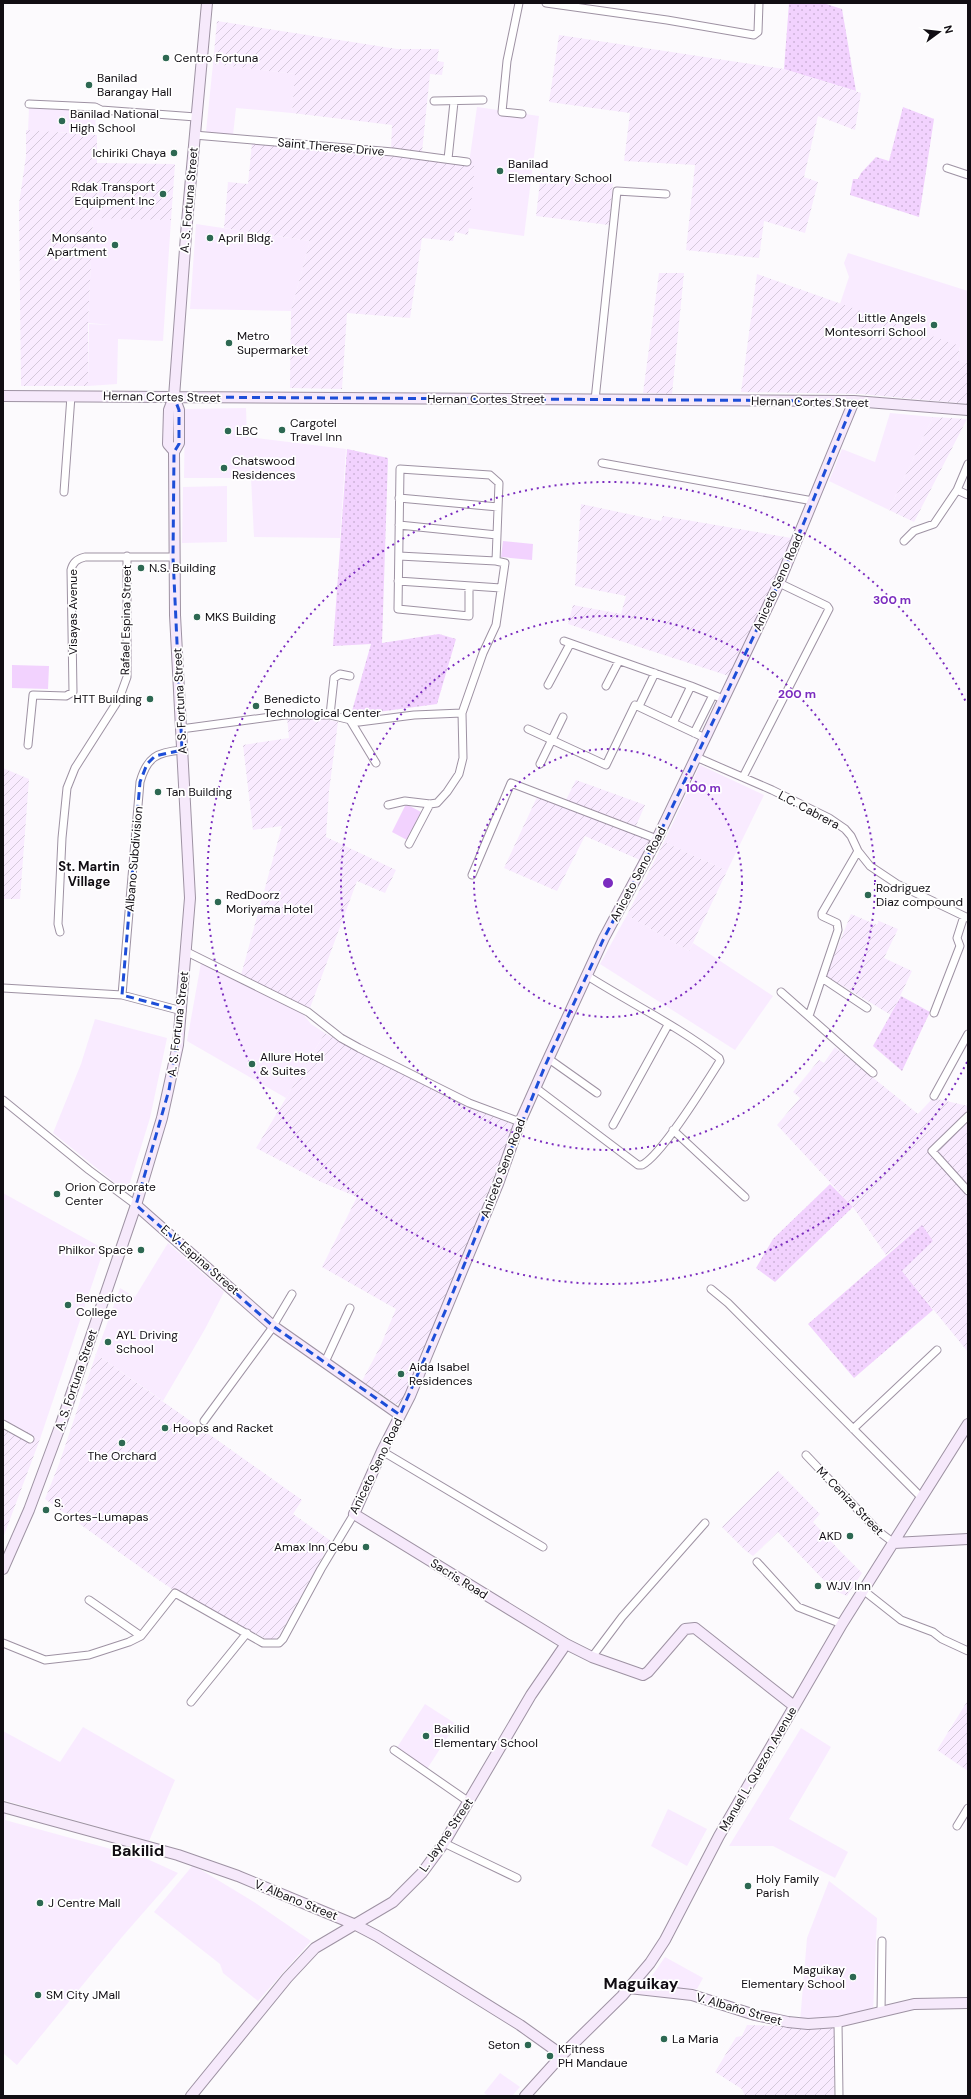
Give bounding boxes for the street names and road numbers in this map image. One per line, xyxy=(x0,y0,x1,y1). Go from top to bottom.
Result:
street label: Saint Therese Drive xyxy=(277,134,385,160)
street label: A. S. Fortuna Street xyxy=(176,146,202,253)
street label: Hernan Cortes Street xyxy=(103,388,221,406)
street label: Hernan Cortes Street xyxy=(427,391,545,407)
street label: Hernan Cortes Street xyxy=(751,393,869,411)
street label: Aniceto Seno Road xyxy=(749,531,807,633)
street label: Rafael Espina Street xyxy=(117,564,135,675)
street label: Visayas Avenue xyxy=(65,569,81,655)
street label: A. S. Fortuna Street xyxy=(169,647,191,754)
street label: L.C. Cabrera xyxy=(776,787,842,833)
street label: Albano Subdivision xyxy=(121,806,147,912)
street label: Aniceto Seno Road xyxy=(606,824,670,924)
street label: A. S. Fortuna Street xyxy=(164,970,192,1078)
street label: Aniceto Seno Road xyxy=(477,1116,529,1220)
street label: E. V. Espina Street xyxy=(157,1222,243,1299)
street label: A. S. Fortuna Street xyxy=(51,1327,101,1433)
street label: Aniceto Seno Road xyxy=(346,1415,406,1517)
street label: M. Ceniza Street xyxy=(813,1463,887,1539)
street label: Sacris Road xyxy=(427,1555,491,1603)
street label: Manuel L. Quezon Avenue xyxy=(716,1704,800,1834)
street label: L. Jayme Street xyxy=(415,1795,477,1875)
street label: V. Albano Street xyxy=(252,1876,340,1924)
street label: V. Albaño Street xyxy=(694,1989,784,2029)

